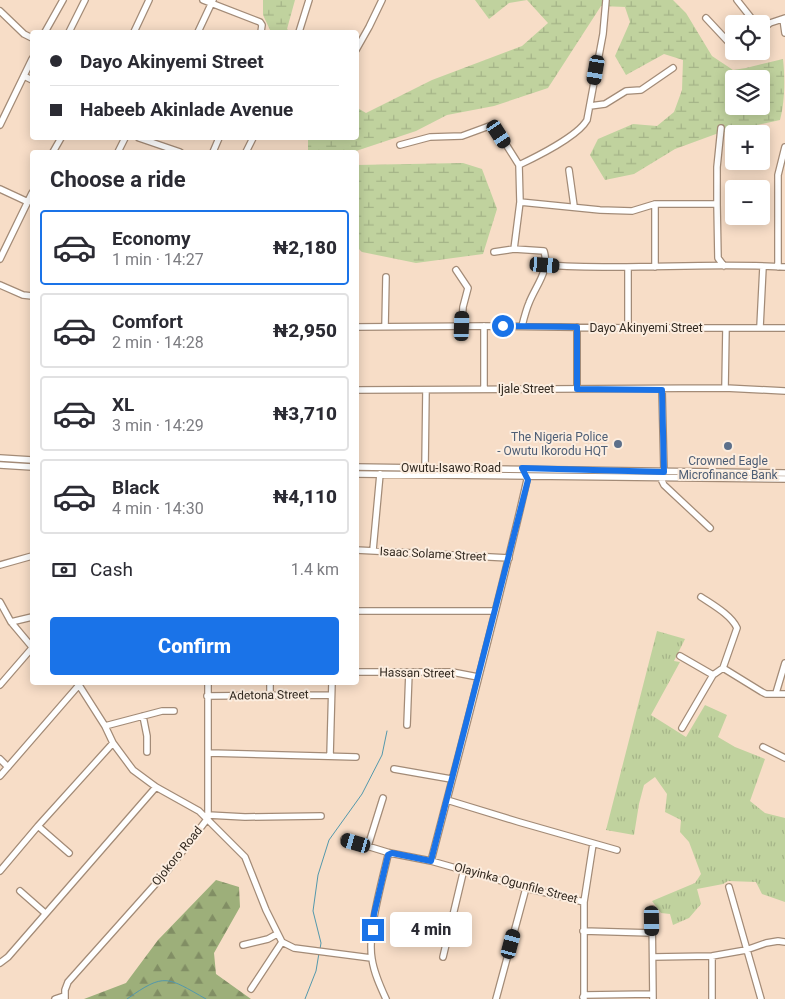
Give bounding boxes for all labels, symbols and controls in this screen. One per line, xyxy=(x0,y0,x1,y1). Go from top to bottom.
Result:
map controls xyxy=(725,15,770,225)
button: locate xyxy=(725,15,770,60)
text: Dayo Akinyemi Street xyxy=(80,50,264,73)
car xyxy=(586,54,605,86)
button: layers xyxy=(725,70,770,115)
text: Habeeb Akinlade Avenue xyxy=(80,98,293,121)
car xyxy=(484,117,513,151)
button: + xyxy=(725,125,770,170)
text: Choose a ride xyxy=(50,167,186,192)
button: − xyxy=(725,180,770,225)
icon: car xyxy=(52,225,97,270)
text: Economy xyxy=(112,227,191,250)
text: ₦2,180 xyxy=(273,236,337,259)
text: 1 min · 14:27 xyxy=(112,250,204,269)
car xyxy=(529,256,560,274)
icon: car xyxy=(52,308,97,353)
text: Comfort xyxy=(112,310,183,333)
car xyxy=(453,311,470,341)
route start xyxy=(492,315,514,337)
text: ₦2,950 xyxy=(273,319,337,342)
street label: Dayo Akinyemi Street xyxy=(589,321,703,335)
text: 2 min · 14:28 xyxy=(112,333,204,352)
street label: Ijale Street xyxy=(498,382,554,396)
icon: car xyxy=(52,391,97,436)
text: XL xyxy=(112,393,134,416)
text: ₦3,710 xyxy=(273,402,337,425)
text: 3 min · 14:29 xyxy=(112,416,204,435)
place label: The Nigeria Police - Owutu Ikorodu HQT xyxy=(497,430,608,458)
marker: The Nigeria Police - Owutu Ikorodu HQT xyxy=(612,438,624,450)
marker: Crowned Eagle Microfinance Bank xyxy=(722,440,734,452)
place label: Crowned Eagle Microfinance Bank xyxy=(678,454,779,482)
street label: Owutu-Isawo Road xyxy=(401,461,501,475)
icon: car xyxy=(52,474,97,519)
text: Black xyxy=(112,476,159,499)
text: ₦4,110 xyxy=(273,485,337,508)
text: 4 min · 14:30 xyxy=(112,499,204,518)
street label: Isaac Solame Street xyxy=(379,544,487,564)
icon: cash xyxy=(50,556,78,584)
text: Cash xyxy=(90,558,133,581)
text: 1.4 km xyxy=(291,560,339,579)
button: Confirm xyxy=(50,617,339,675)
street label: Hassan Street xyxy=(379,665,455,681)
street label: Adetona Street xyxy=(229,687,309,703)
street label: Ojokoro Road xyxy=(149,824,205,888)
car xyxy=(339,832,372,854)
street label: Olayinka Ogunfile Street xyxy=(453,860,579,906)
car xyxy=(644,906,659,936)
callout: 4 min xyxy=(390,912,473,948)
route end xyxy=(362,919,384,941)
text: 4 min xyxy=(411,920,451,939)
car xyxy=(499,928,522,960)

